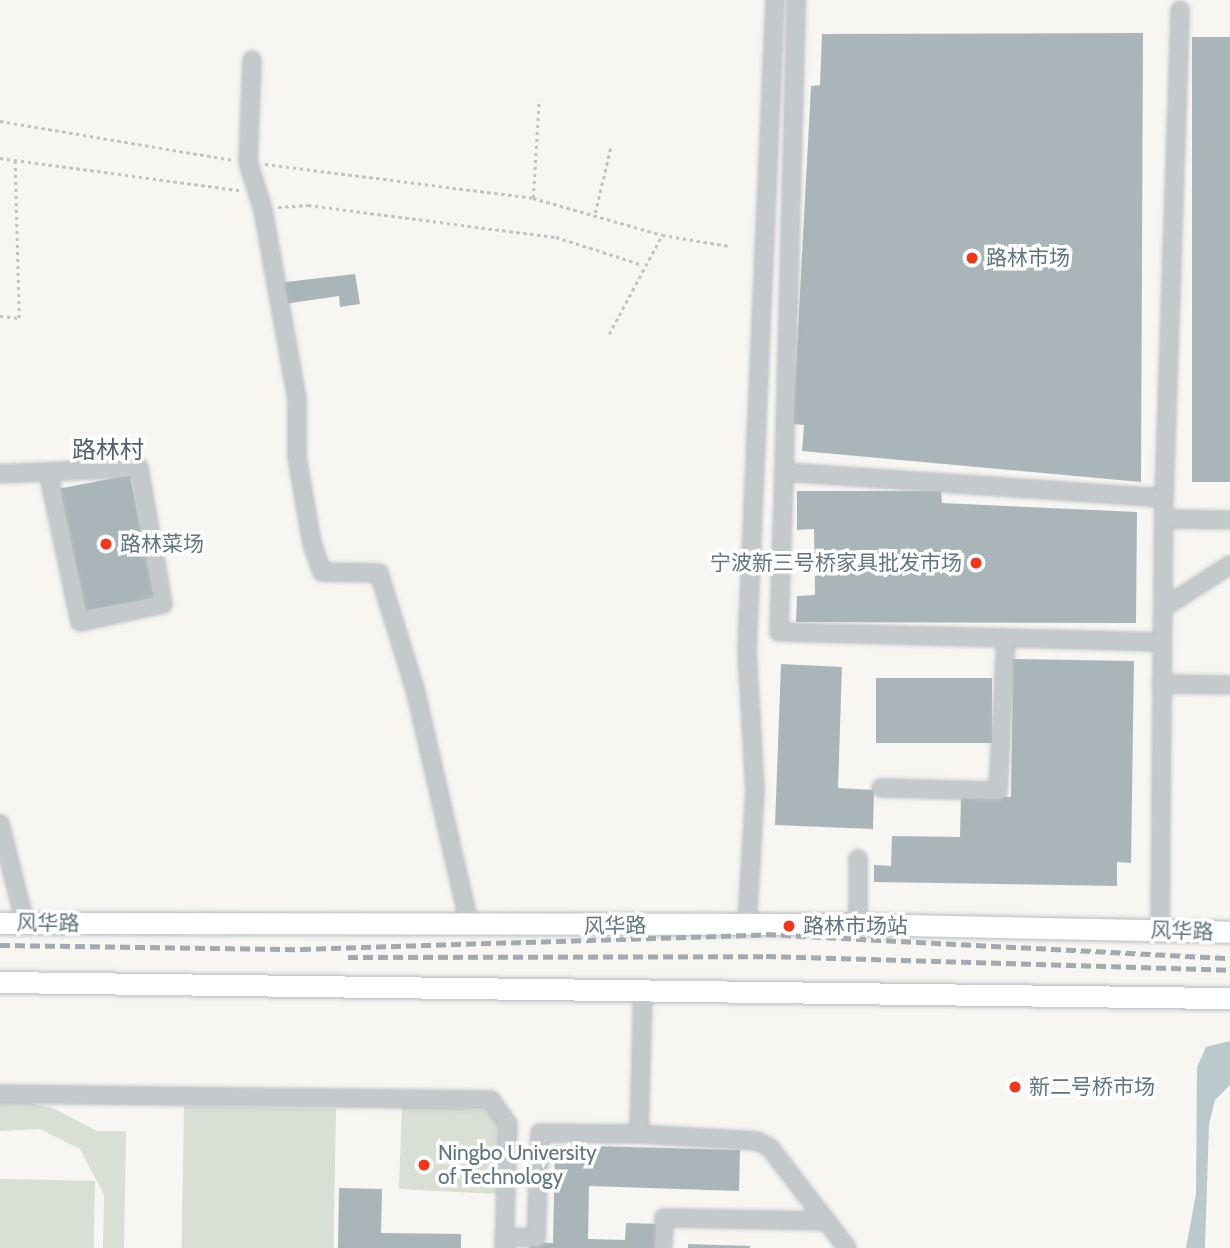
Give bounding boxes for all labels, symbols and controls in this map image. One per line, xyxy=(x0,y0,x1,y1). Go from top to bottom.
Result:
place label: 路林市场 xyxy=(986,245,1070,271)
marker: 路林市场 xyxy=(964,250,980,266)
district label: 路林村 xyxy=(72,436,144,464)
place label: 路林菜场 xyxy=(120,531,204,557)
marker: 路林菜场 xyxy=(98,536,114,552)
place label: 宁波新三号桥家具批发市场 xyxy=(710,550,962,576)
marker: 宁波新三号桥家具批发市场 xyxy=(968,555,984,571)
street label: 风华路 xyxy=(16,910,80,936)
street label: 风华路 xyxy=(583,913,647,939)
place label: 路林市场站 xyxy=(803,913,908,939)
street label: 风华路 xyxy=(1150,917,1214,945)
marker: 路林市场站 xyxy=(781,918,797,934)
place label: 新二号桥市场 xyxy=(1029,1074,1155,1100)
marker: 新二号桥市场 xyxy=(1007,1079,1023,1095)
place label: Ningbo University of Technology xyxy=(438,1140,597,1190)
marker: Ningbo University of Technology xyxy=(416,1157,432,1173)

